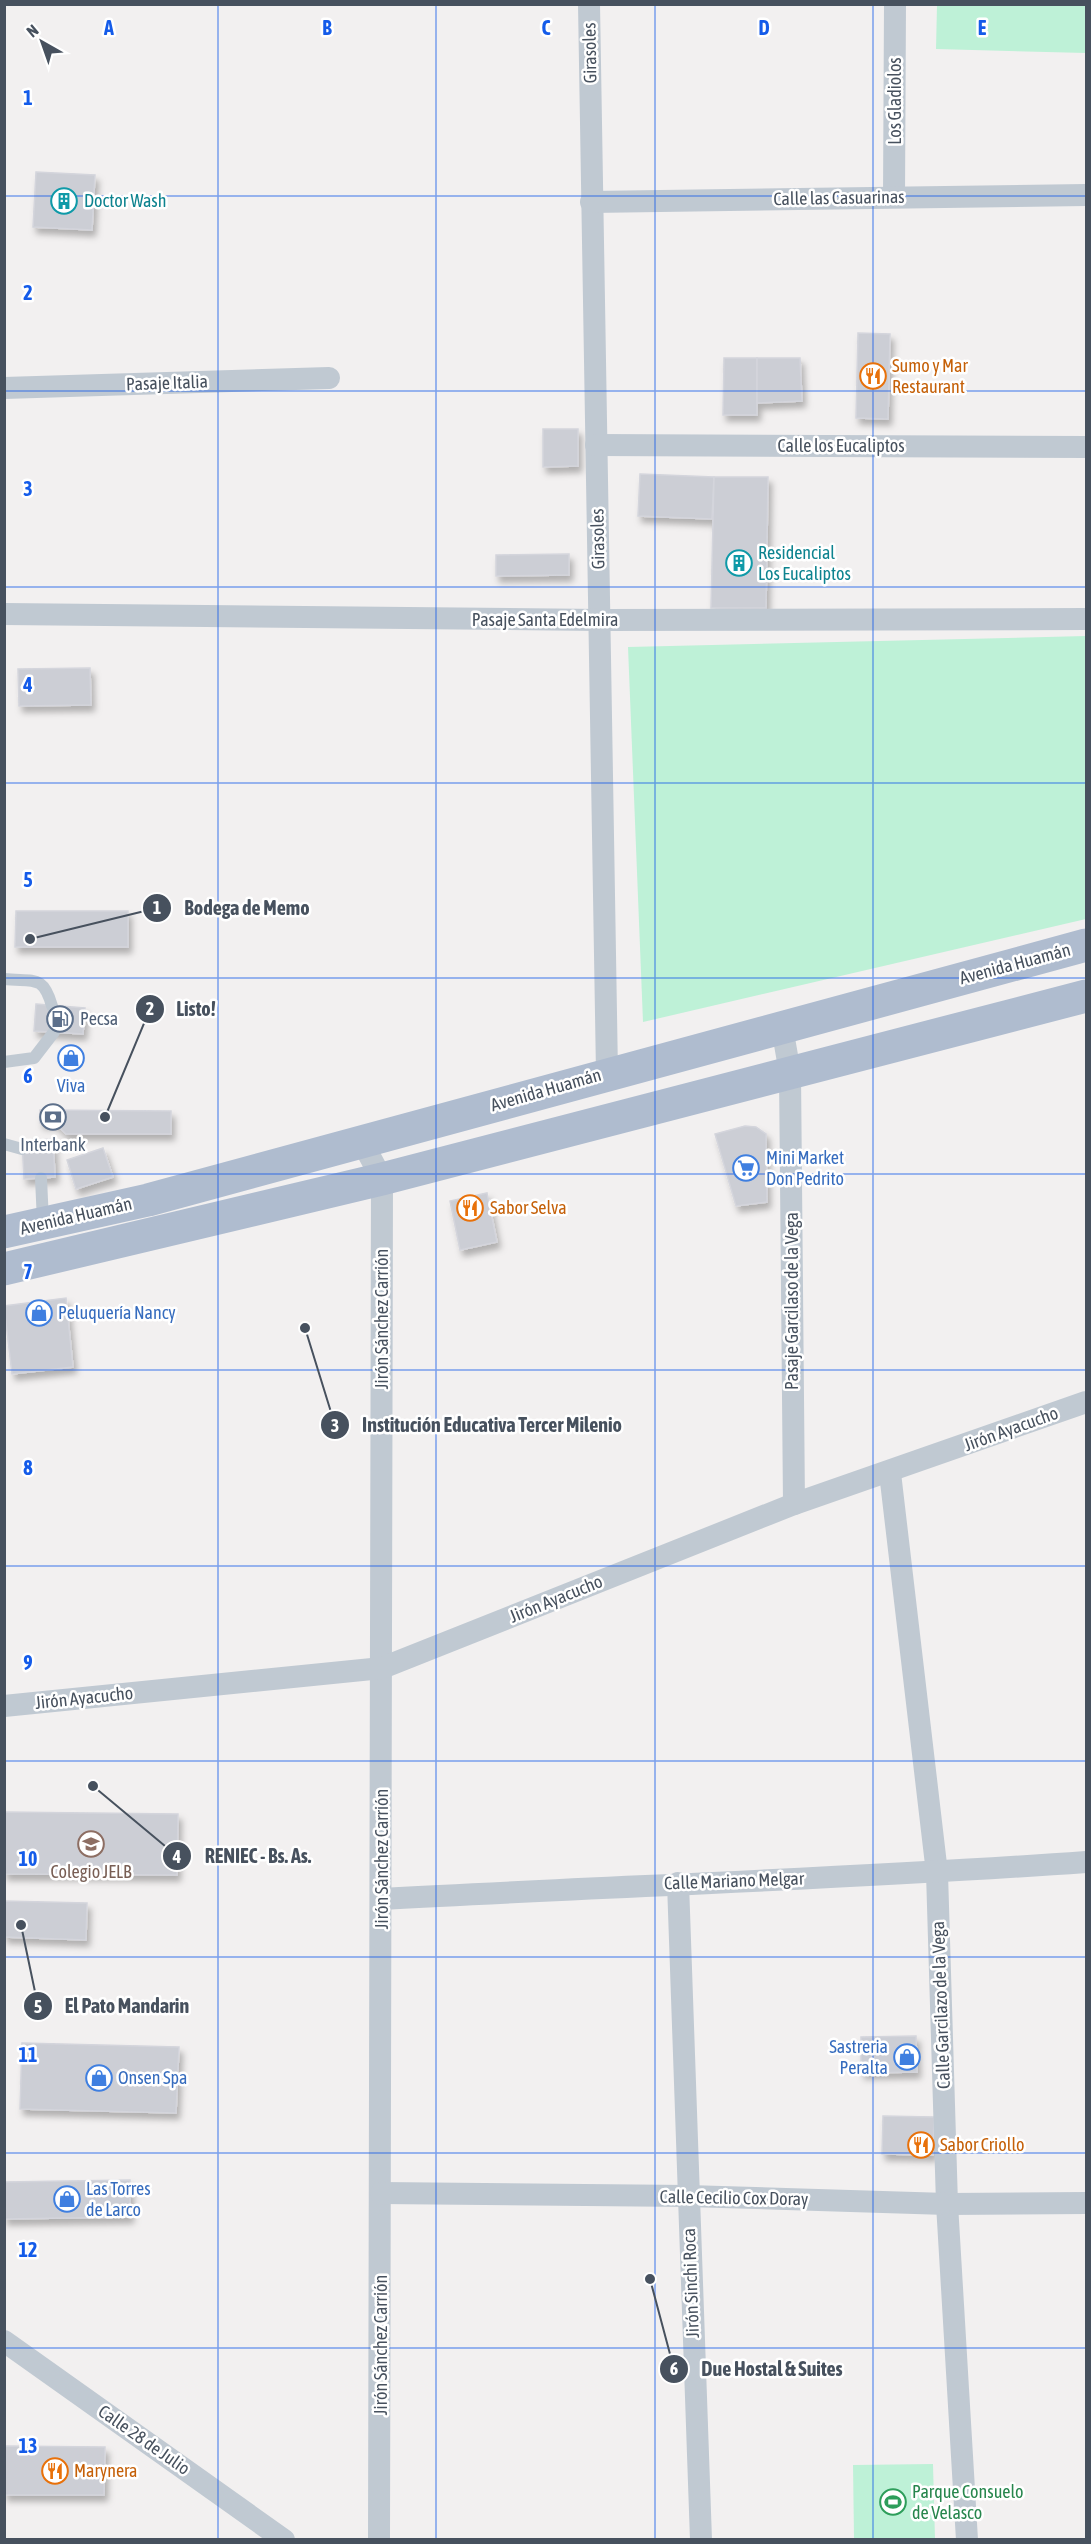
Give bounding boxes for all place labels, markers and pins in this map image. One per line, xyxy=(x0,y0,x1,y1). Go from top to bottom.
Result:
building icon: Doctor Wash xyxy=(49,186,79,216)
place label: Doctor Wash xyxy=(84,190,166,211)
place label: Sumo y Mar Restaurant xyxy=(892,355,968,397)
restaurant icon: Sumo y Mar Restaurant xyxy=(858,361,888,391)
place label: Residencial Los Eucaliptos xyxy=(758,542,851,584)
building icon: Residencial Los Eucaliptos xyxy=(724,548,754,578)
callout: Bodega de Memo xyxy=(142,889,322,927)
callout: Listo! xyxy=(135,990,228,1028)
fuel station icon: Pecsa xyxy=(45,1004,75,1034)
place label: Pecsa xyxy=(80,1008,118,1029)
shop icon: Viva xyxy=(56,1043,86,1073)
place label: Viva xyxy=(57,1075,85,1096)
bank icon: Interbank xyxy=(38,1102,68,1132)
place label: Interbank xyxy=(20,1134,86,1155)
place label: Mini Market Don Pedrito xyxy=(766,1147,844,1189)
supermarket icon: Mini Market Don Pedrito xyxy=(731,1153,761,1183)
restaurant icon: Sabor Selva xyxy=(455,1193,485,1223)
place label: Sabor Selva xyxy=(490,1197,567,1218)
shop icon: Peluquería Nancy xyxy=(24,1298,54,1328)
place label: Peluquería Nancy xyxy=(58,1302,176,1323)
callout: Institución Educativa Tercer Milenio xyxy=(320,1406,634,1444)
school or university icon: Colegio JELB xyxy=(76,1829,106,1859)
callout: RENIEC - Bs. As. xyxy=(162,1837,323,1875)
place label: Colegio JELB xyxy=(50,1861,132,1882)
callout: El Pato Mandarin xyxy=(23,1987,201,2025)
place label: Sastreria Peralta xyxy=(829,2036,888,2078)
shop icon: Sastreria Peralta xyxy=(892,2042,922,2072)
shop icon: Onsen Spa xyxy=(84,2063,114,2093)
place label: Onsen Spa xyxy=(118,2067,187,2088)
restaurant icon: Sabor Criollo xyxy=(906,2130,936,2160)
place label: Sabor Criollo xyxy=(940,2134,1025,2155)
place label: Las Torres de Larco xyxy=(86,2178,151,2220)
shop icon: Las Torres de Larco xyxy=(52,2184,82,2214)
callout: Due Hostal & Suites xyxy=(659,2350,855,2388)
restaurant icon: Marynera xyxy=(40,2456,70,2486)
place label: Marynera xyxy=(74,2460,137,2481)
place label: Parque Consuelo de Velasco xyxy=(912,2481,1024,2523)
sports icon: Parque Consuelo de Velasco xyxy=(878,2487,908,2517)

